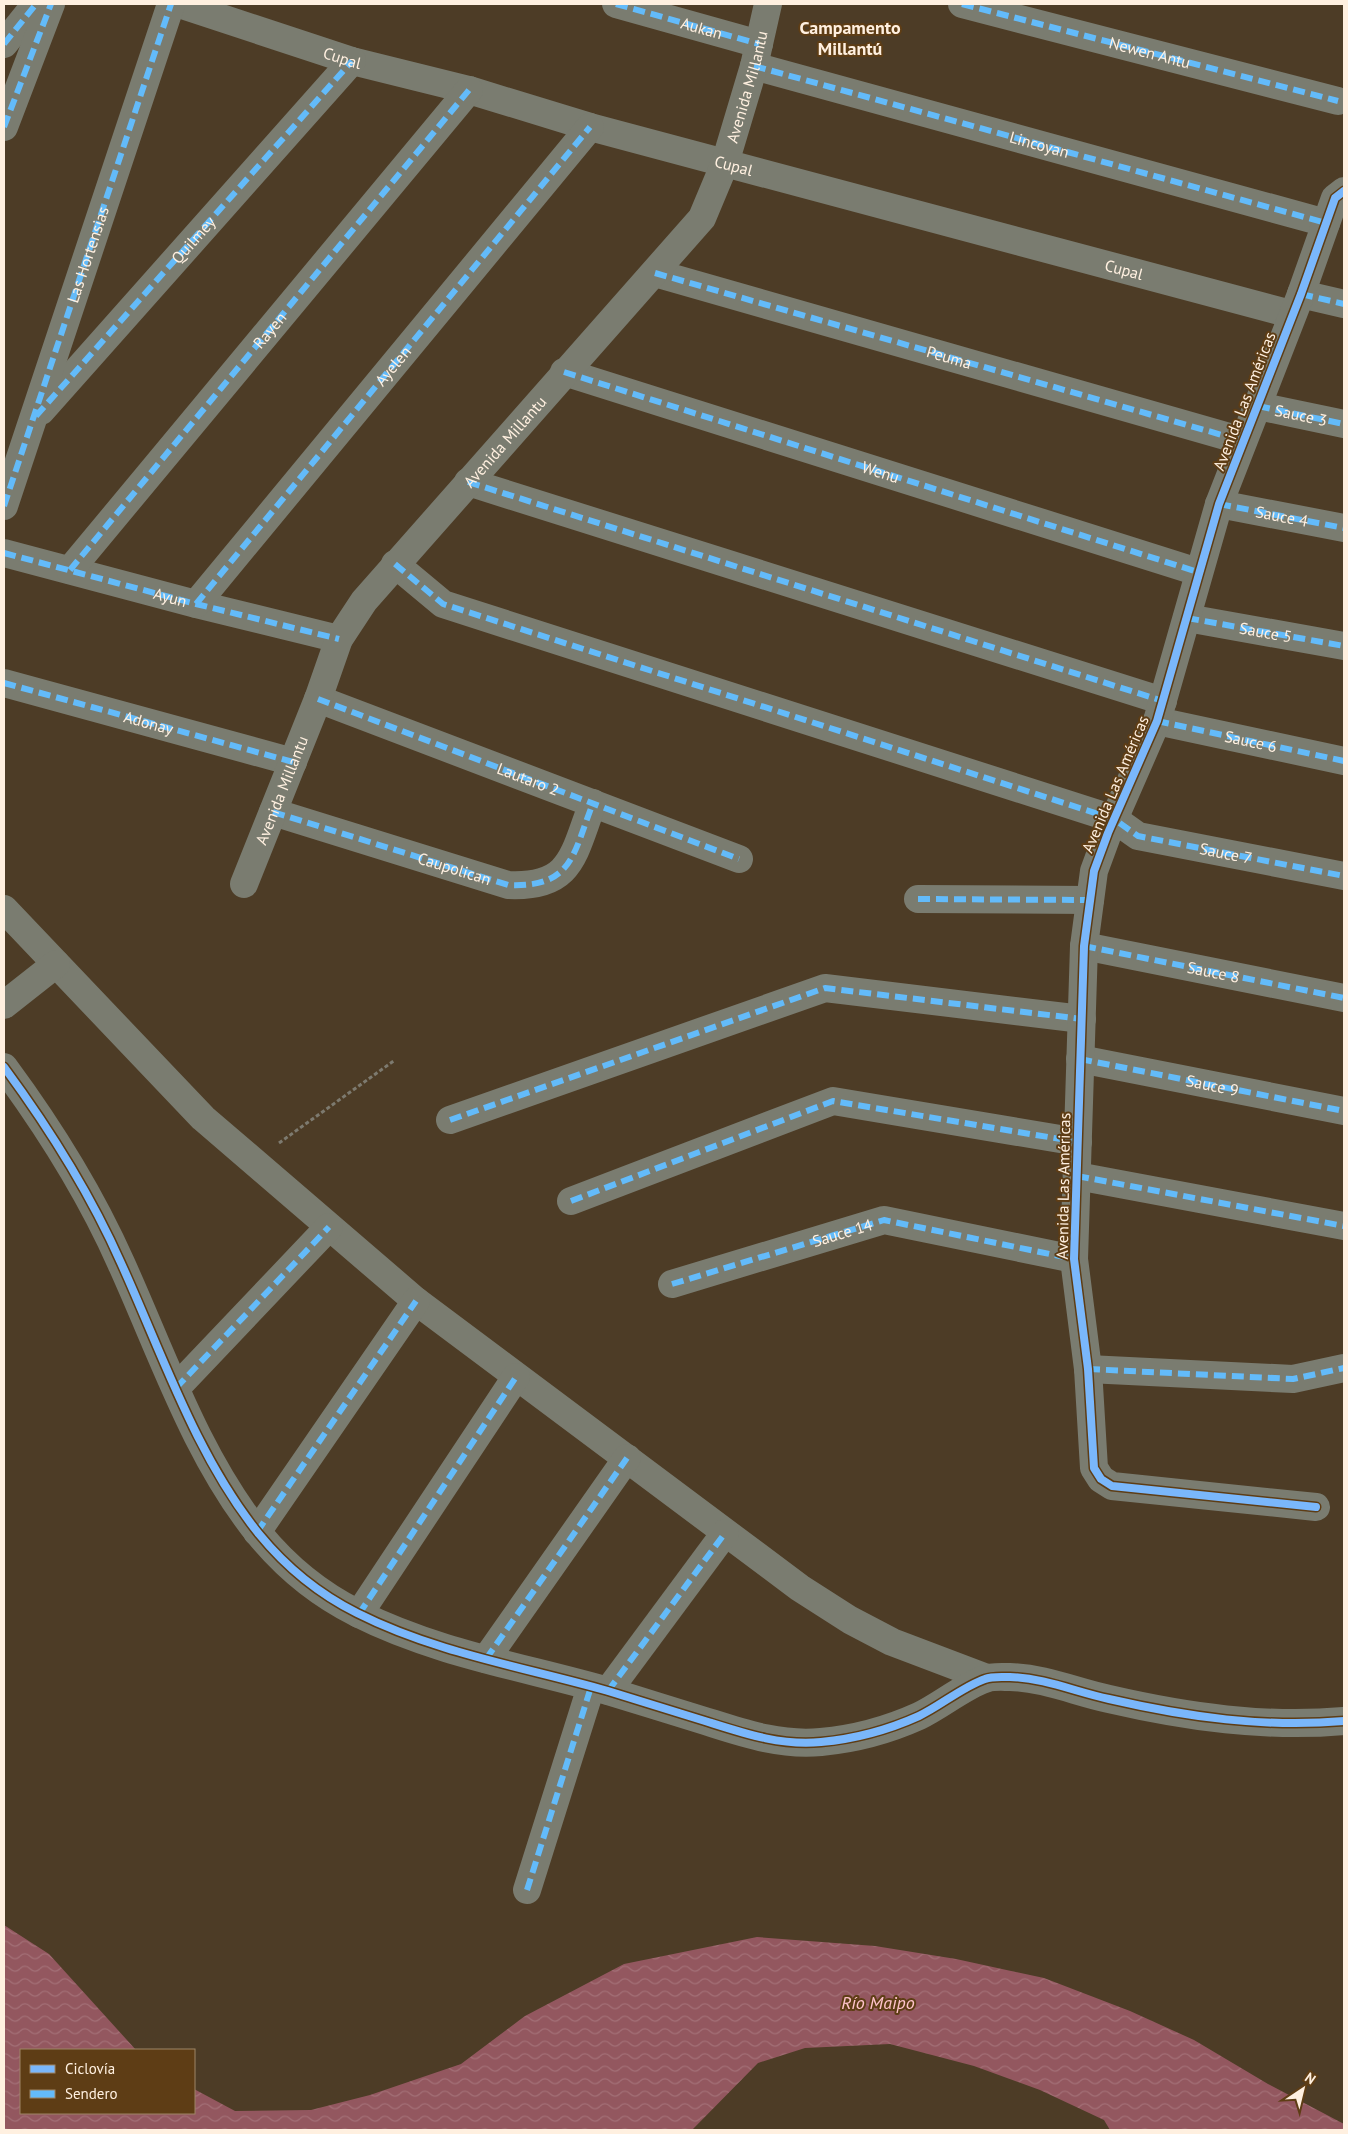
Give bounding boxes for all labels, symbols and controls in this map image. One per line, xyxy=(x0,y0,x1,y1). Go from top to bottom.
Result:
street label: Aukan xyxy=(679,13,725,43)
district label: Campamento Millantú xyxy=(799,16,901,60)
street label: Avenida Millantu xyxy=(722,29,772,145)
street label: Newen Antu xyxy=(1107,32,1193,73)
street label: Cupal xyxy=(321,42,364,73)
street label: Lincoyan xyxy=(1007,127,1071,162)
street label: Cupal xyxy=(712,151,755,180)
street label: Las Hortensias xyxy=(62,204,113,305)
street label: Quilmey xyxy=(167,212,220,268)
street label: Cupal xyxy=(1103,255,1146,284)
street label: Rayen xyxy=(248,308,290,352)
street label: Avenida Las Américas xyxy=(1208,329,1280,473)
street label: Peuma xyxy=(924,341,974,373)
street label: Ayelen xyxy=(370,342,415,390)
street label: Avenida Millantu xyxy=(459,392,550,491)
street label: Sauce 3 xyxy=(1273,400,1329,430)
street label: Wenu xyxy=(859,457,902,487)
street label: Sauce 4 xyxy=(1254,501,1310,531)
street label: Ayun xyxy=(151,583,189,611)
street label: Sauce 5 xyxy=(1238,618,1294,647)
street label: Adonay xyxy=(122,706,176,739)
street label: Avenida Las Américas xyxy=(1077,712,1153,855)
street label: Sauce 6 xyxy=(1223,726,1279,756)
street label: Avenida Millantu xyxy=(251,733,312,848)
street label: Lautaro 2 xyxy=(494,758,562,800)
street label: Sauce 7 xyxy=(1198,838,1254,868)
street label: Caupolican xyxy=(415,848,494,889)
street label: Sauce 8 xyxy=(1185,957,1241,987)
street label: Sauce 9 xyxy=(1184,1070,1240,1100)
street label: Avenida Las Américas xyxy=(1052,1112,1074,1260)
street label: Sauce 14 xyxy=(810,1214,875,1251)
water label: Río Maipo xyxy=(841,1991,915,2014)
legend xyxy=(20,2049,195,2114)
text: Ciclovía xyxy=(65,2059,115,2078)
north arrow xyxy=(1278,2064,1328,2114)
text: N xyxy=(1302,2068,1319,2088)
text: Sendero xyxy=(65,2084,118,2103)

